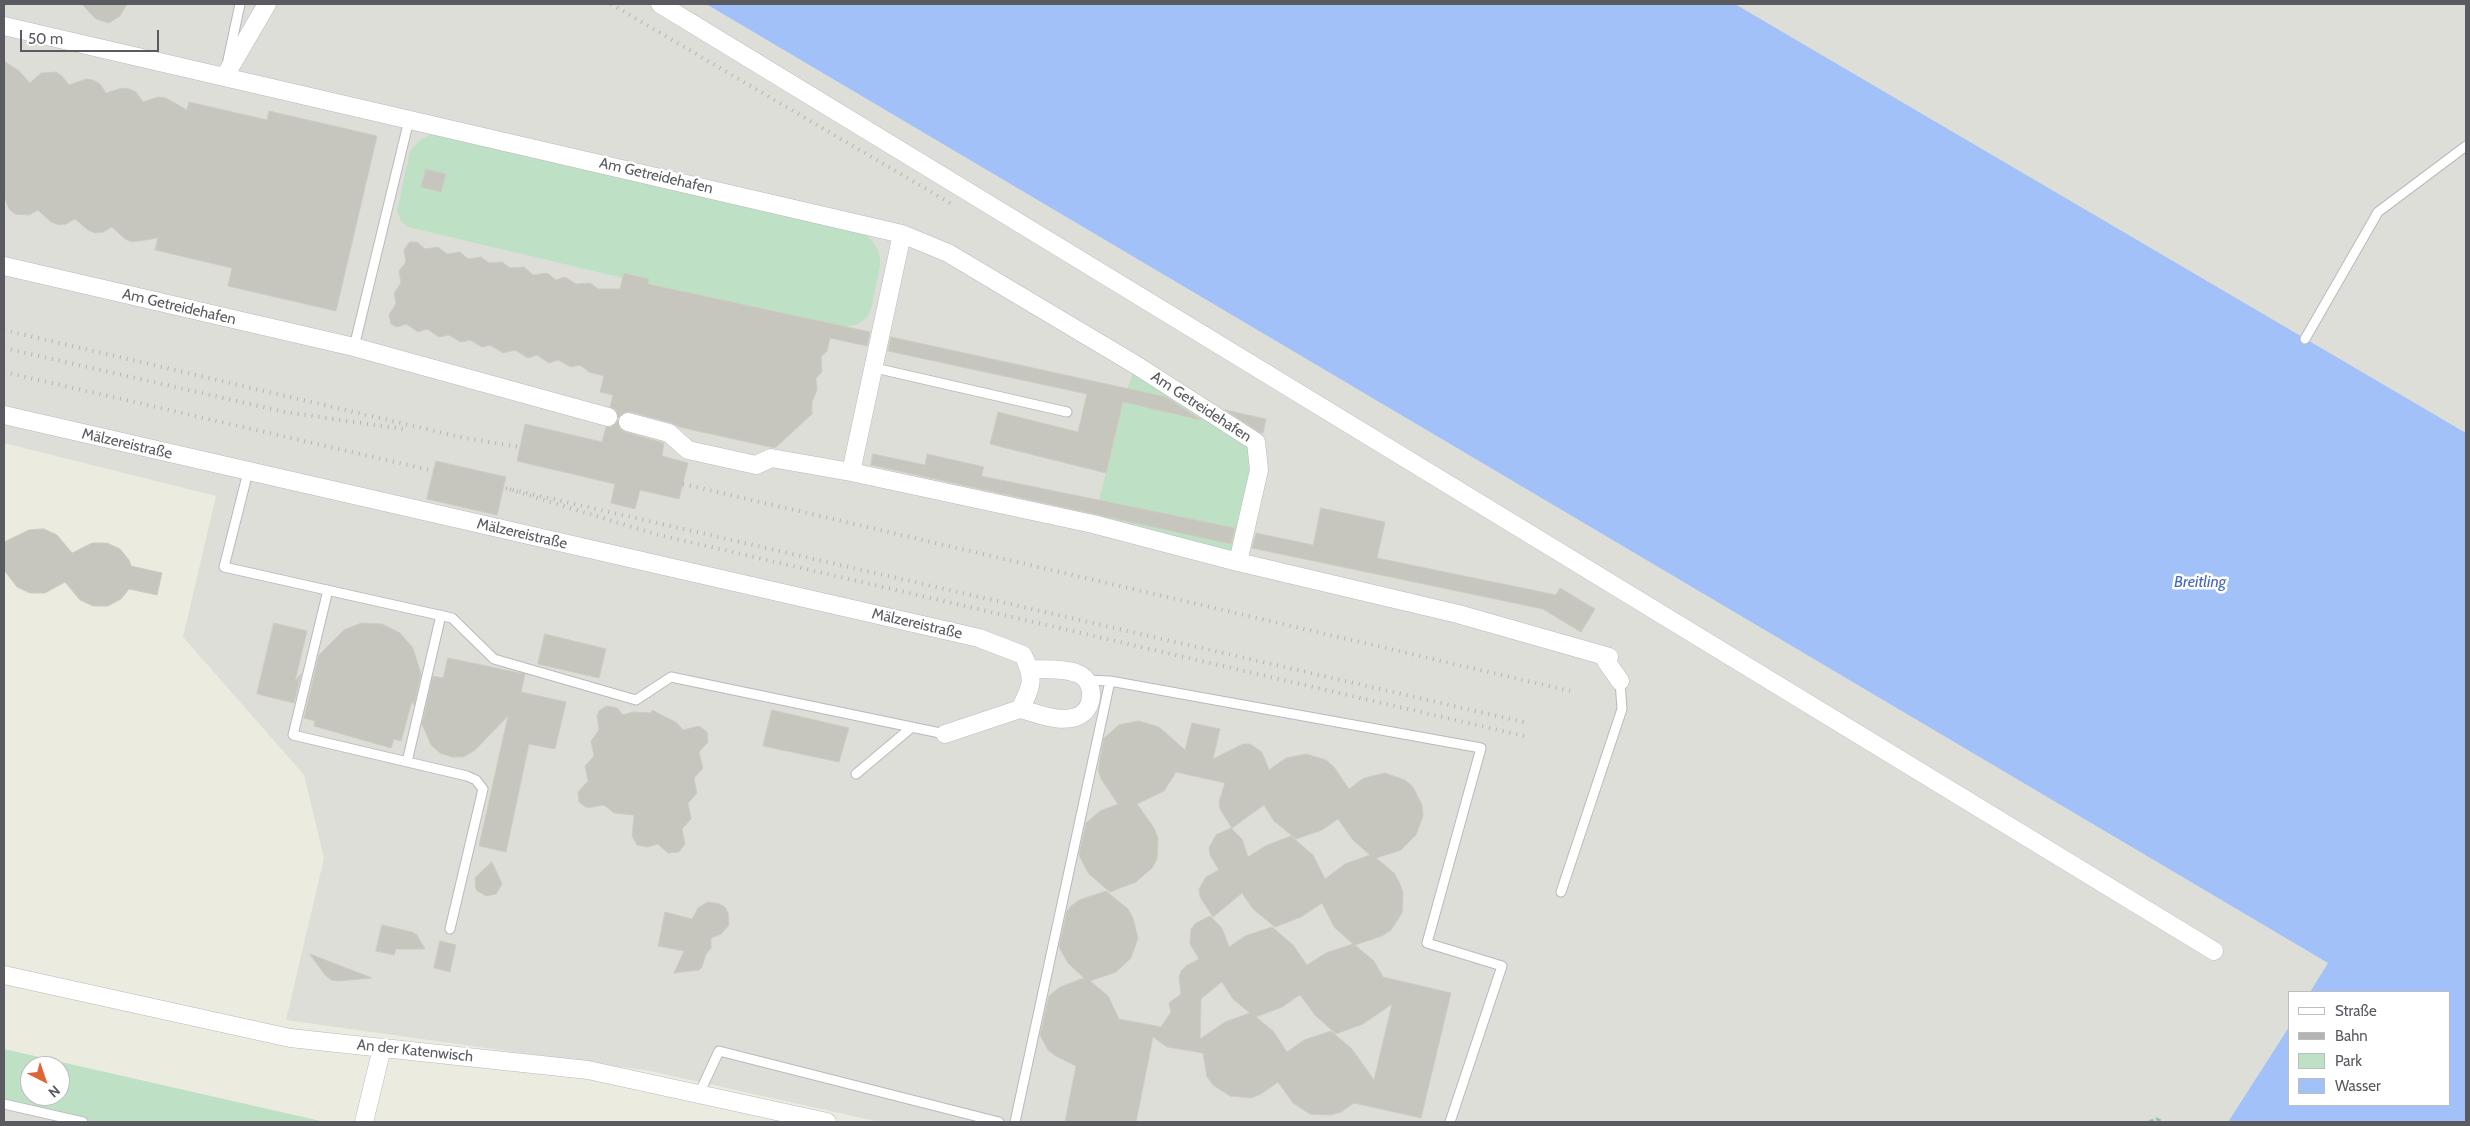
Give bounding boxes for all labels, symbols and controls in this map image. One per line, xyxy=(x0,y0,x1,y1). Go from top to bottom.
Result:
scale bar xyxy=(22,20,161,52)
text: 50 m xyxy=(28,30,63,48)
street label: Am Getreidehafen xyxy=(597,154,715,198)
street label: Am Getreidehafen xyxy=(120,285,238,329)
street label: Am Getreidehafen xyxy=(1147,368,1255,446)
street label: Mälzereistraße xyxy=(80,425,174,463)
street label: Mälzereistraße xyxy=(475,515,569,553)
water label: Breitling xyxy=(2174,572,2226,592)
street label: Mälzereistraße xyxy=(870,605,964,643)
legend xyxy=(2288,991,2450,1106)
text: Straße xyxy=(2335,1002,2377,1020)
text: Bahn xyxy=(2335,1027,2368,1045)
street label: An der Katenwisch xyxy=(356,1036,474,1066)
text: Park xyxy=(2335,1052,2362,1070)
north arrow xyxy=(20,1056,70,1106)
text: Wasser xyxy=(2335,1077,2381,1095)
text: N xyxy=(45,1082,64,1102)

